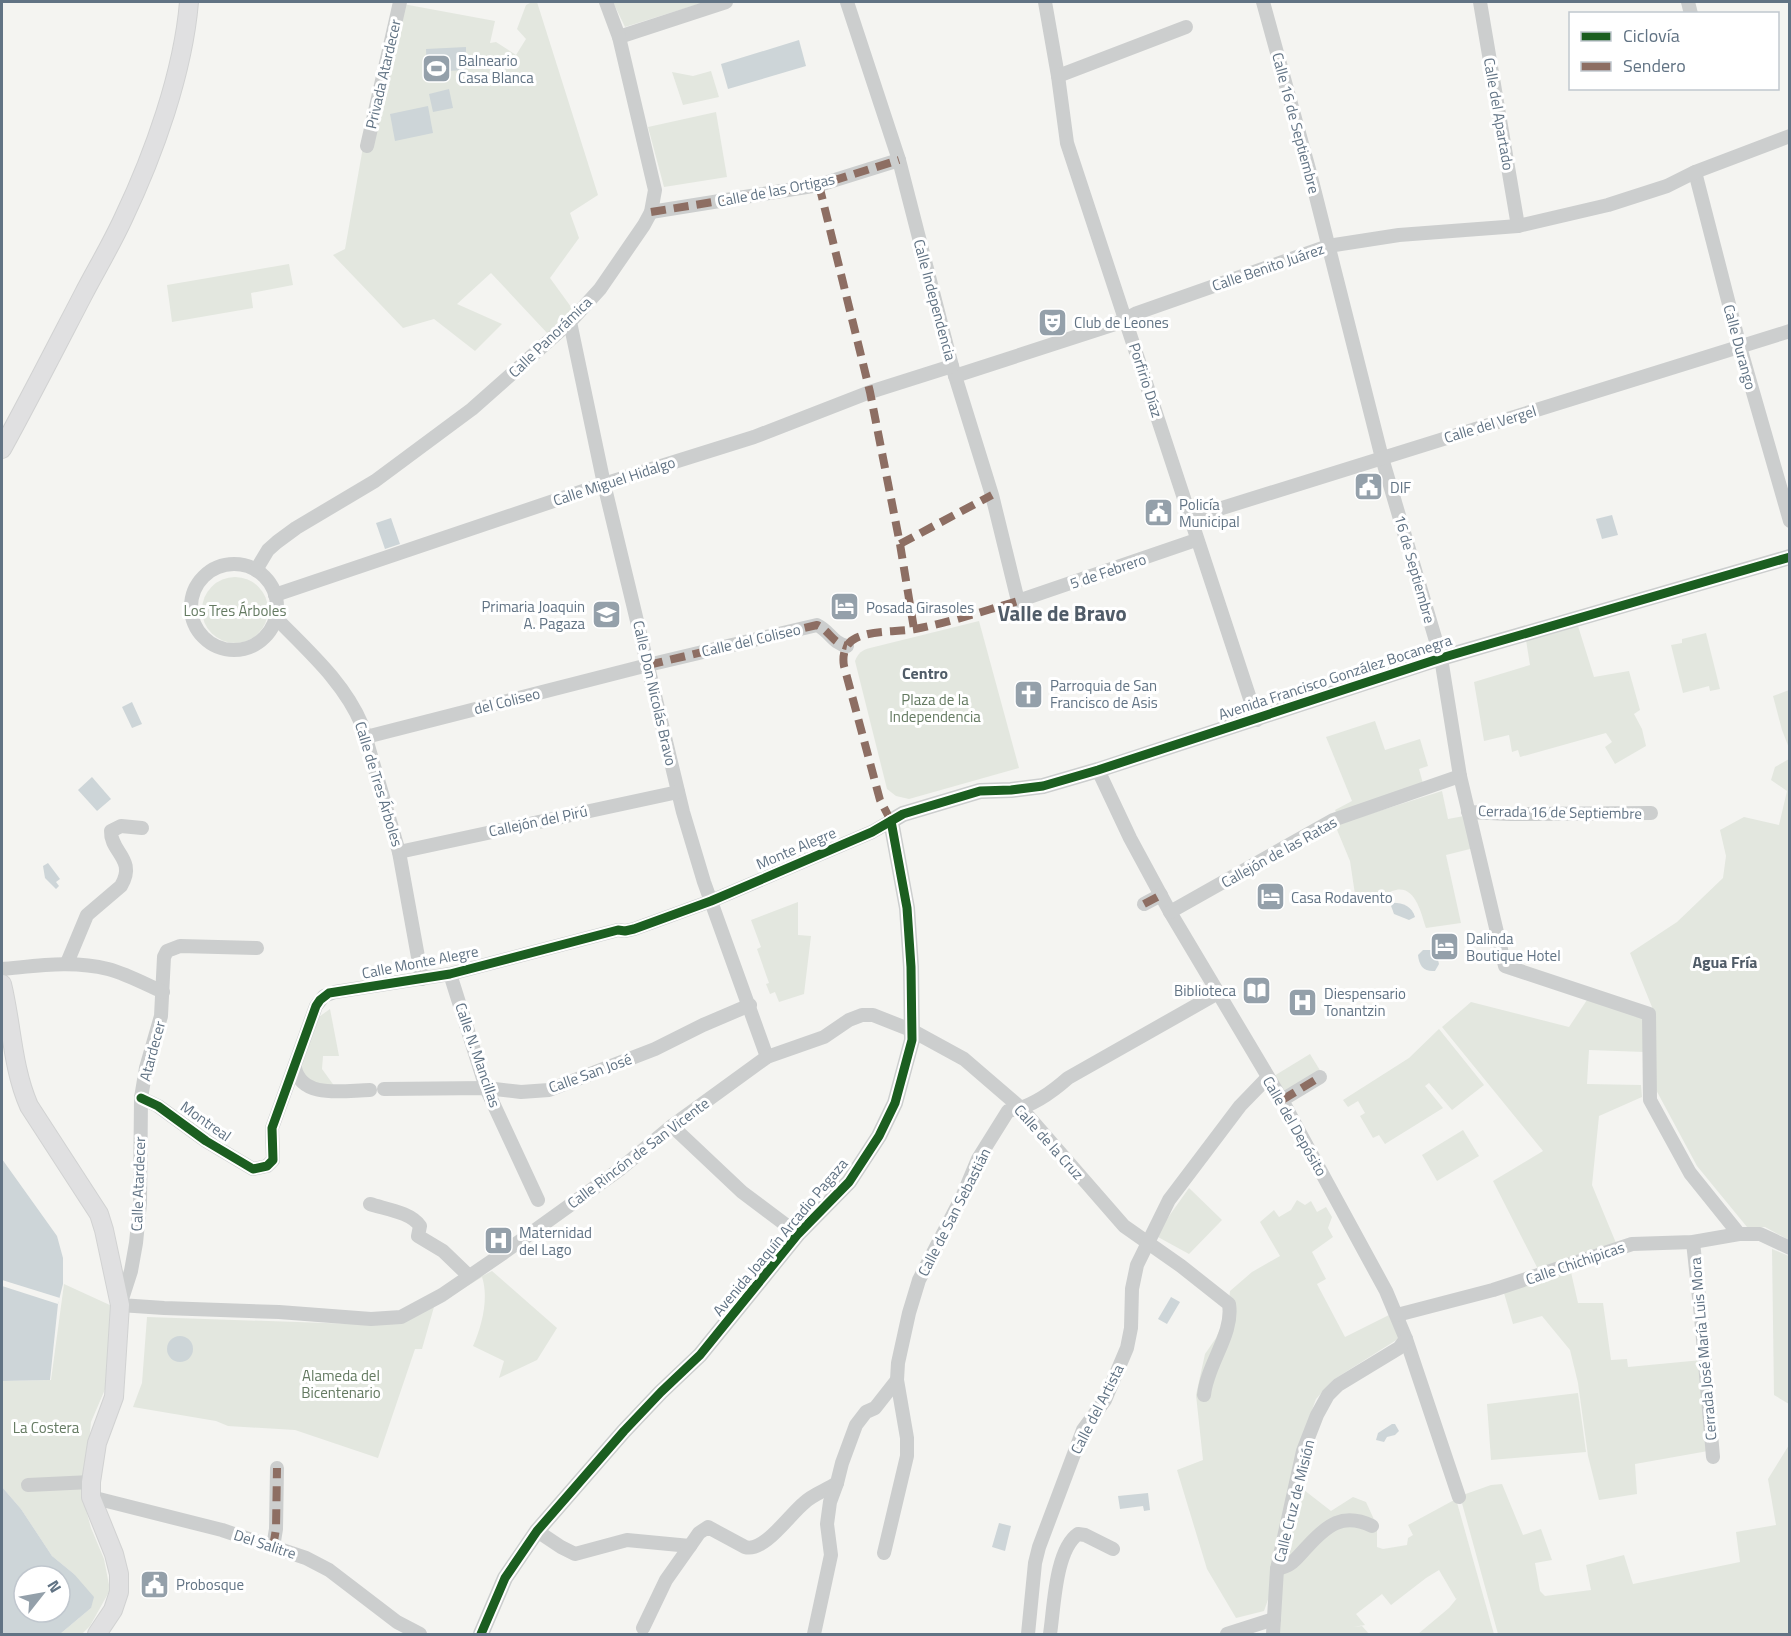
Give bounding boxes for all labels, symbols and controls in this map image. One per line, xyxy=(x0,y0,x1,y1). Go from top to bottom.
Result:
legend xyxy=(1569,12,1779,90)
street label: Privada Atardecer xyxy=(359,17,407,131)
text: Ciclovía xyxy=(1623,22,1680,49)
place label: Balneario Casa Blanca xyxy=(458,49,534,89)
street label: Calle 16 de Septiembre xyxy=(1266,50,1326,196)
text: Sendero xyxy=(1623,52,1686,79)
sports icon: Balneario Casa Blanca xyxy=(421,53,453,85)
street label: Calle del Apartado xyxy=(1478,56,1520,172)
street label: Calle de las Ortigas xyxy=(715,167,837,213)
street label: Calle Independencia xyxy=(908,237,962,364)
street label: Calle Benito Juárez xyxy=(1209,237,1327,297)
street label: Calle Panorámica xyxy=(503,291,597,383)
street label: Calle Durango xyxy=(1718,302,1762,392)
theatre icon: Club de Leones xyxy=(1037,306,1069,338)
place label: Club de Leones xyxy=(1074,311,1169,334)
street label: Porfirio Díaz xyxy=(1123,340,1169,420)
street label: Calle del Vergel xyxy=(1441,399,1539,449)
street label: Calle Miguel Hidalgo xyxy=(550,450,678,512)
public building icon: DIF xyxy=(1353,471,1385,503)
place label: DIF xyxy=(1390,476,1411,499)
place label: Policía Municipal xyxy=(1179,493,1240,533)
public building icon: Policía Municipal xyxy=(1142,497,1174,529)
street label: 16 de Septiembre xyxy=(1389,512,1441,626)
street label: 5 de Febrero xyxy=(1067,547,1149,595)
hotel icon: Posada Girasoles xyxy=(829,591,861,623)
place label: Primaria Joaquin A. Pagaza xyxy=(481,595,585,635)
place label: Posada Girasoles xyxy=(866,596,974,619)
district label: Valle de Bravo xyxy=(997,597,1127,629)
park label: Los Tres Árboles xyxy=(184,599,286,622)
school or university icon: Primaria Joaquin A. Pagaza xyxy=(590,599,622,631)
street label: Calle del Coliseo xyxy=(699,617,803,663)
street label: Calle Don Nicolás Bravo xyxy=(627,618,683,768)
street label: Avenida Francisco González Bocanegra xyxy=(1215,628,1455,726)
district label: Centro xyxy=(902,661,948,685)
place label: Parroquia de San Francisco de Asis xyxy=(1050,674,1158,714)
church icon: Parroquia de San Francisco de Asis xyxy=(1013,678,1045,710)
street label: del Coliseo xyxy=(472,682,543,720)
park label: Plaza de la Independencia xyxy=(889,688,981,728)
street label: Calle de Tres Árboles xyxy=(349,719,409,849)
street label: Callejón del Pirú xyxy=(487,799,589,843)
street label: Cerrada 16 de Septiembre xyxy=(1478,799,1642,825)
street label: Callejón de las Ratas xyxy=(1217,811,1341,893)
street label: Monte Alegre xyxy=(752,821,840,875)
hotel icon: Casa Rodavento xyxy=(1254,881,1286,913)
place label: Casa Rodavento xyxy=(1291,886,1393,909)
place label: Dalinda Boutique Hotel xyxy=(1466,927,1561,967)
hotel icon: Dalinda Boutique Hotel xyxy=(1429,931,1461,963)
street label: Calle Monte Alegre xyxy=(360,939,480,985)
district label: Agua Fría xyxy=(1692,950,1758,974)
library icon: Biblioteca xyxy=(1241,974,1273,1006)
place label: Biblioteca xyxy=(1174,979,1236,1002)
place label: Diespensario Tonantzin xyxy=(1324,982,1406,1022)
hospital icon: Diespensario Tonantzin xyxy=(1287,986,1319,1018)
street label: Calle N. Mancillas xyxy=(449,999,507,1111)
street label: Atardecer xyxy=(133,1018,171,1084)
street label: Calle San José xyxy=(545,1047,635,1099)
street label: Calle del Depósito xyxy=(1257,1072,1333,1180)
street label: Calle Rincón de San Vicente xyxy=(562,1092,714,1214)
street label: Montreal xyxy=(176,1095,236,1147)
street label: Calle de la Cruz xyxy=(1009,1099,1089,1185)
street label: Calle Atardecer xyxy=(125,1136,151,1232)
street label: Calle de San Sebastián xyxy=(912,1144,996,1280)
street label: Avenida Joaquín Arcadio Pagaza xyxy=(707,1153,853,1321)
place label: Maternidad del Lago xyxy=(519,1221,592,1261)
hospital icon: Maternidad del Lago xyxy=(482,1225,514,1257)
street label: Calle Chichipicas xyxy=(1523,1235,1627,1291)
street label: Cerrada José María Luis Mora xyxy=(1684,1256,1722,1441)
street label: Calle del Artista xyxy=(1064,1360,1130,1458)
park label: Alameda del Bicentenario xyxy=(301,1364,381,1404)
park label: La Costera xyxy=(13,1416,80,1439)
street label: Calle Cruz de Misión xyxy=(1268,1437,1320,1565)
street label: Del Salitre xyxy=(231,1523,299,1565)
north arrow xyxy=(12,1564,72,1624)
public building icon: Probosque xyxy=(139,1568,171,1600)
place label: Probosque xyxy=(176,1573,244,1596)
text: N xyxy=(42,1575,68,1597)

